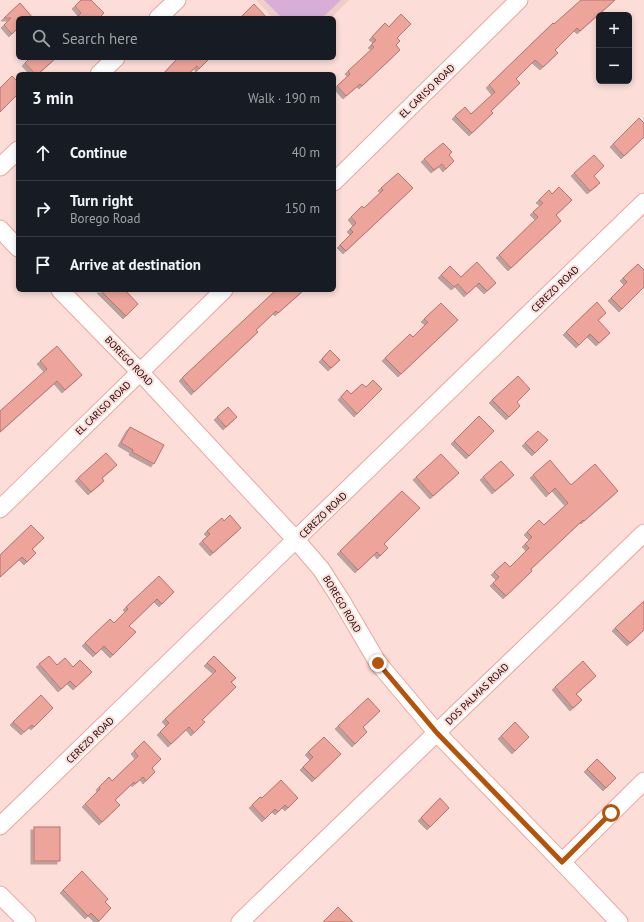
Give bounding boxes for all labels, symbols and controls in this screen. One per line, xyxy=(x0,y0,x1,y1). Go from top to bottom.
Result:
map controls xyxy=(596,12,632,84)
button: + xyxy=(596,12,632,48)
search box xyxy=(16,16,336,60)
icon: search xyxy=(30,27,52,49)
text: Search here xyxy=(62,29,138,48)
button: − xyxy=(596,48,632,84)
street label: EL CARISO ROAD xyxy=(397,61,457,121)
text: 3 min xyxy=(32,87,73,109)
text: Walk · 190 m xyxy=(248,90,320,107)
icon: ahead xyxy=(32,142,54,164)
text: Continue xyxy=(70,143,127,162)
text: 40 m xyxy=(292,144,320,161)
text: Turn right xyxy=(70,191,133,210)
icon: right xyxy=(32,198,54,220)
text: 150 m xyxy=(285,200,320,217)
text: Borego Road xyxy=(70,210,140,227)
icon: arrive xyxy=(32,254,54,276)
text: Arrive at destination xyxy=(70,255,201,274)
street label: CEREZO ROAD xyxy=(528,263,582,315)
street label: BOREGO ROAD xyxy=(102,333,156,389)
street label: EL CARISO ROAD xyxy=(73,378,133,438)
street label: CEREZO ROAD xyxy=(296,489,350,541)
street label: BOREGO ROAD xyxy=(320,573,364,635)
route end xyxy=(369,654,387,672)
street label: DOS PALMAS ROAD xyxy=(442,660,512,728)
street label: CEREZO ROAD xyxy=(63,714,117,766)
route start xyxy=(602,804,620,822)

